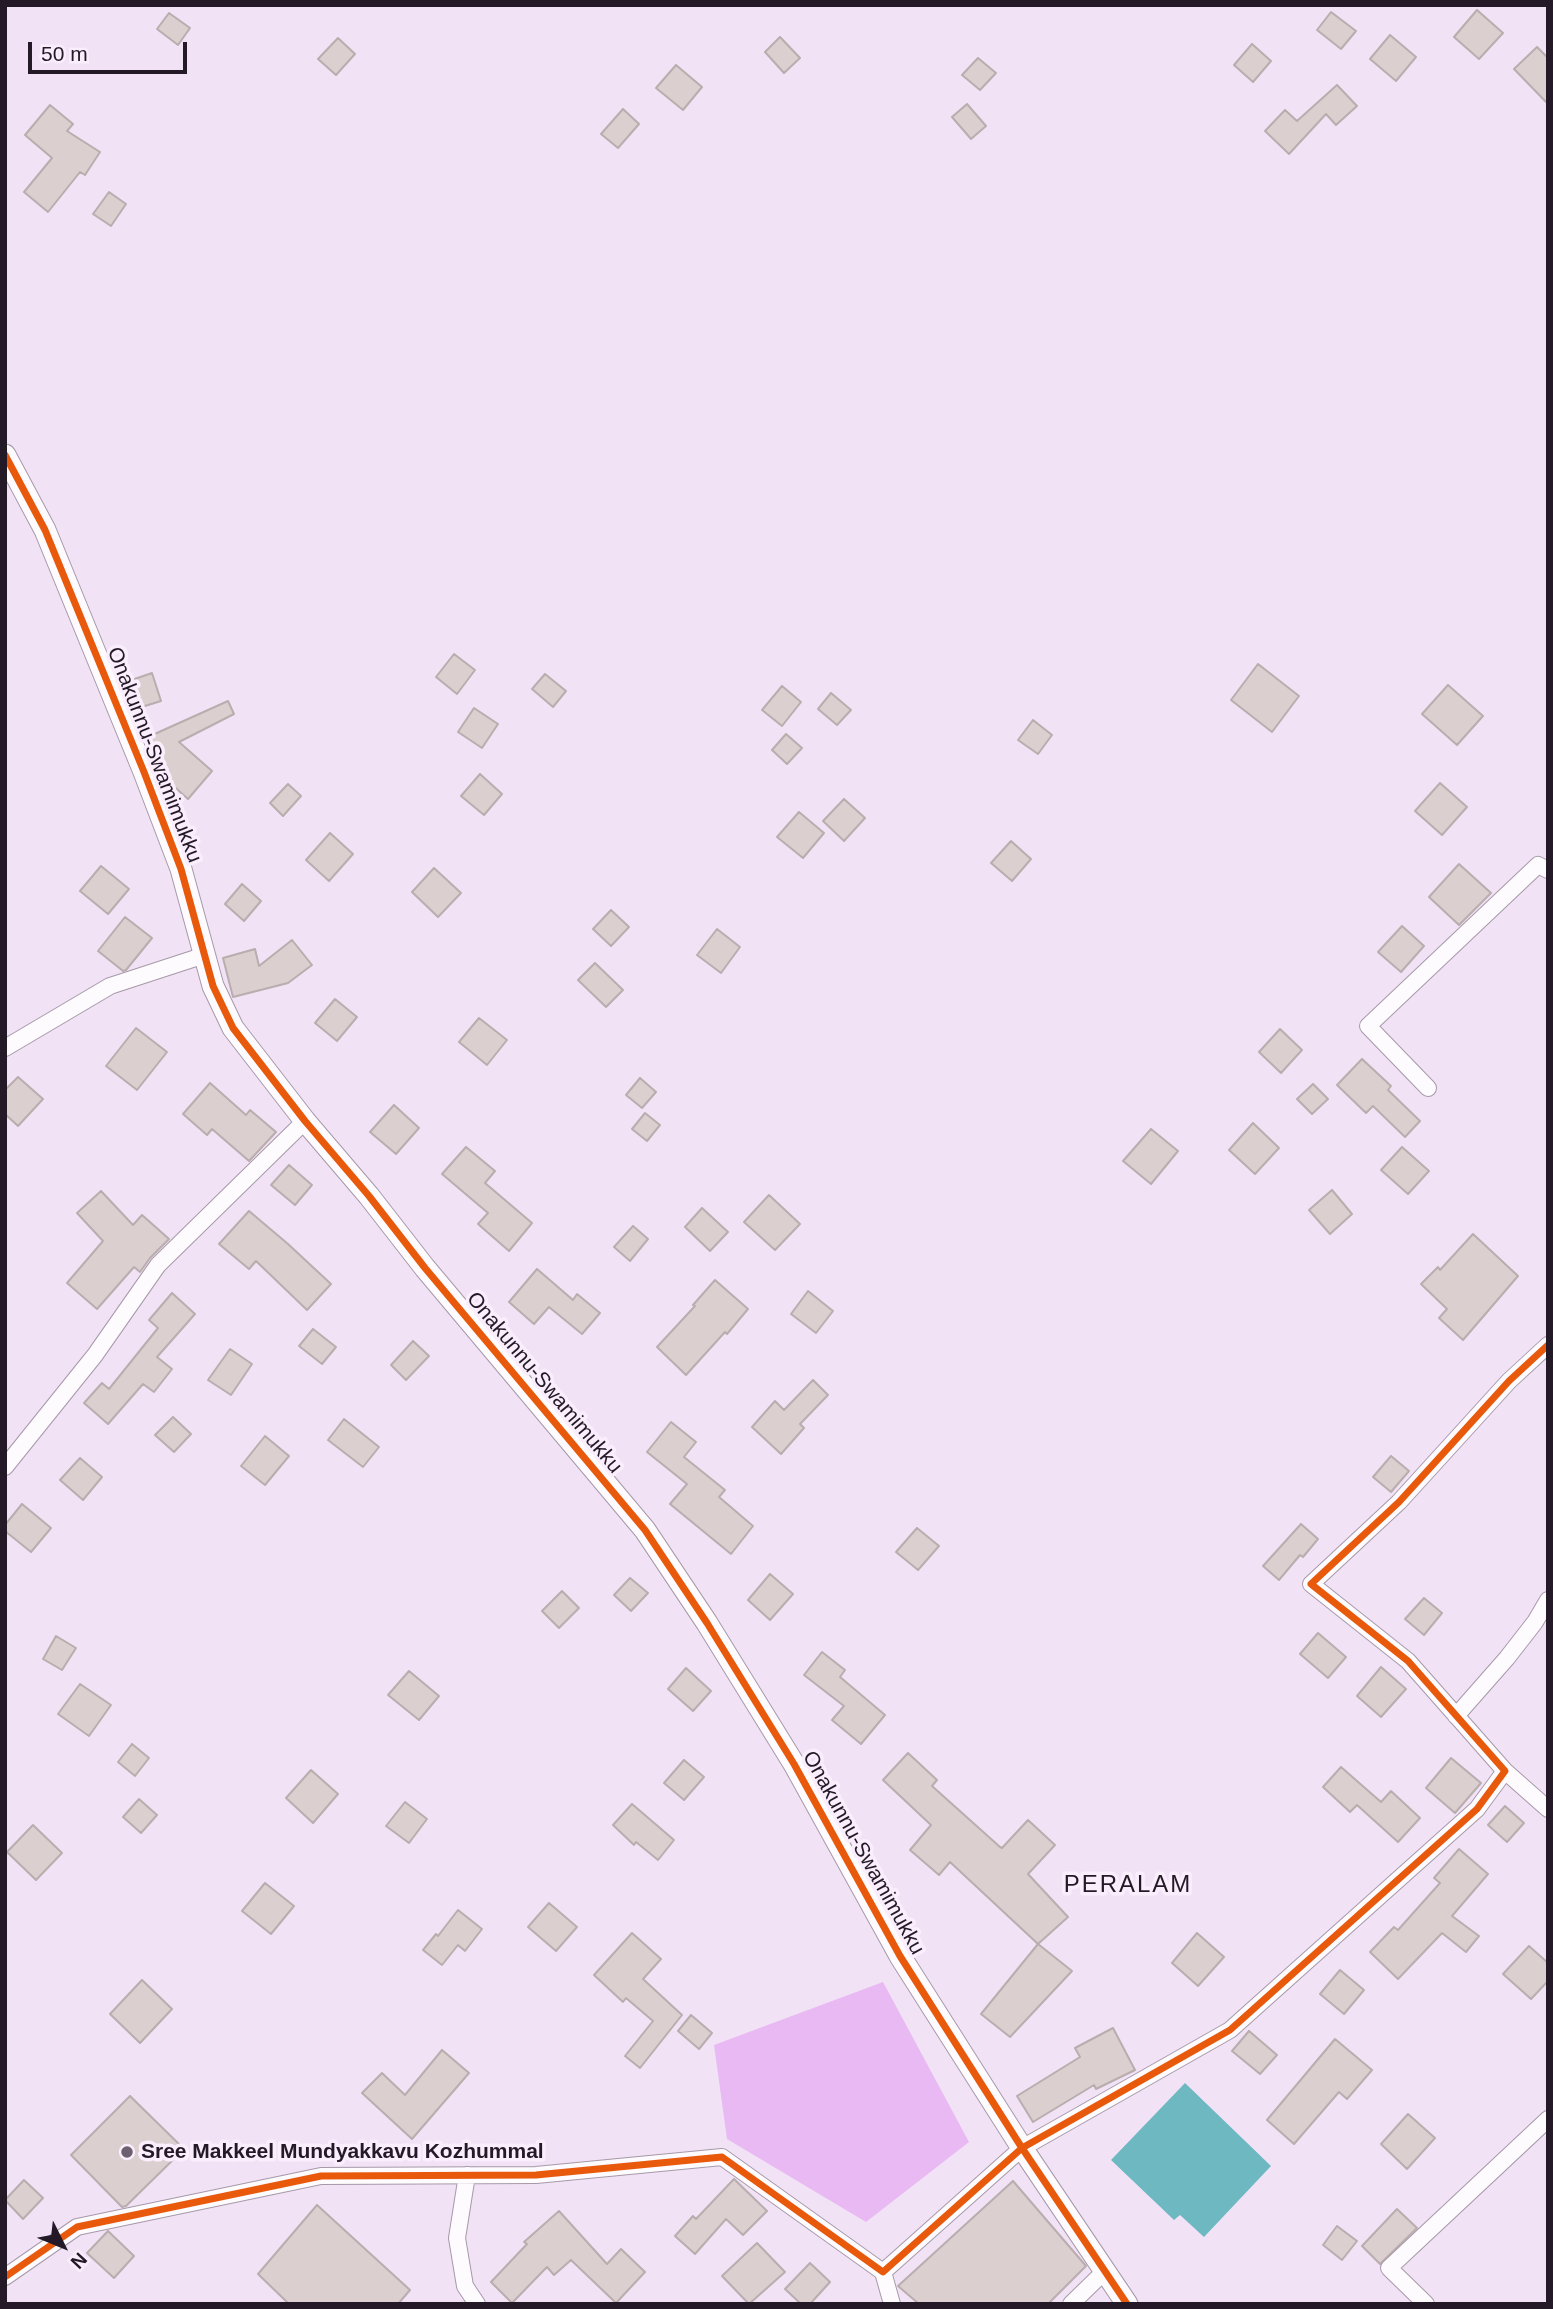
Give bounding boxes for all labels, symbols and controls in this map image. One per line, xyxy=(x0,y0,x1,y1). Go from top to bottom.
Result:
scale bar xyxy=(32,28,191,72)
text: 50 m xyxy=(41,42,88,65)
street label: Onakunnu-Swamimukku xyxy=(101,644,207,866)
street label: Onakunnu-Swamimukku xyxy=(461,1287,627,1479)
street label: Onakunnu-Swamimukku xyxy=(797,1747,929,1959)
district label: PERALAM xyxy=(1065,1871,1191,1899)
place label: Sree Makkeel Mundyakkavu Kozhummal xyxy=(141,2139,544,2165)
marker: Sree Makkeel Mundyakkavu Kozhummal xyxy=(119,2144,135,2160)
north arrow xyxy=(28,2211,98,2281)
text: N xyxy=(66,2248,91,2273)

